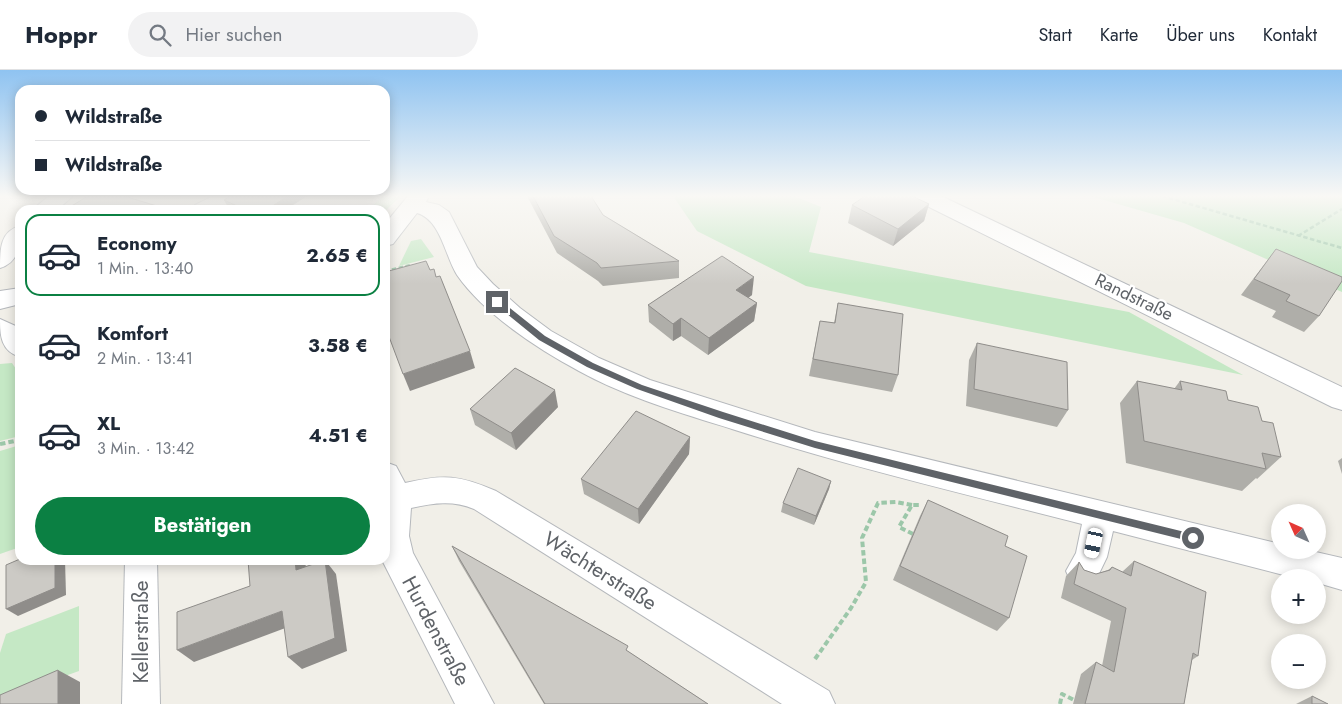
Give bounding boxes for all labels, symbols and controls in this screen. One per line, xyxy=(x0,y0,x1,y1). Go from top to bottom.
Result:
search box xyxy=(128,12,478,57)
text: Hoppr xyxy=(25,17,98,52)
icon: search xyxy=(146,21,174,49)
text: Hier suchen xyxy=(186,21,283,48)
text: Start xyxy=(1038,22,1072,48)
text: Karte xyxy=(1100,22,1138,48)
text: Über uns xyxy=(1166,22,1235,48)
text: Kontakt xyxy=(1263,22,1317,48)
text: Wildstraße xyxy=(65,103,162,130)
text: Wildstraße xyxy=(65,151,162,178)
text: Economy xyxy=(97,230,177,257)
icon: car xyxy=(37,233,82,278)
text: 2.65 € xyxy=(306,242,368,269)
text: 1 Min. · 13:40 xyxy=(97,257,193,280)
street label: Randstraße xyxy=(1090,267,1178,327)
route end xyxy=(486,291,508,313)
text: Komfort xyxy=(97,320,168,347)
icon: car xyxy=(37,323,82,368)
text: 3.58 € xyxy=(308,332,368,359)
text: 2 Min. · 13:41 xyxy=(97,347,193,370)
text: XL xyxy=(97,410,120,437)
icon: car xyxy=(37,413,82,458)
text: 4.51 € xyxy=(309,422,368,449)
text: 3 Min. · 13:42 xyxy=(97,437,194,460)
button: Bestätigen xyxy=(35,497,370,555)
north arrow xyxy=(1271,504,1326,559)
map controls xyxy=(1271,504,1326,689)
street label: Wächterstraße xyxy=(538,524,663,618)
car xyxy=(1083,527,1104,559)
route start xyxy=(1182,527,1204,549)
button: + xyxy=(1271,569,1326,624)
street label: Hurdenstraße xyxy=(394,571,478,691)
street label: Kellerstraße xyxy=(126,580,156,684)
button: − xyxy=(1271,634,1326,689)

